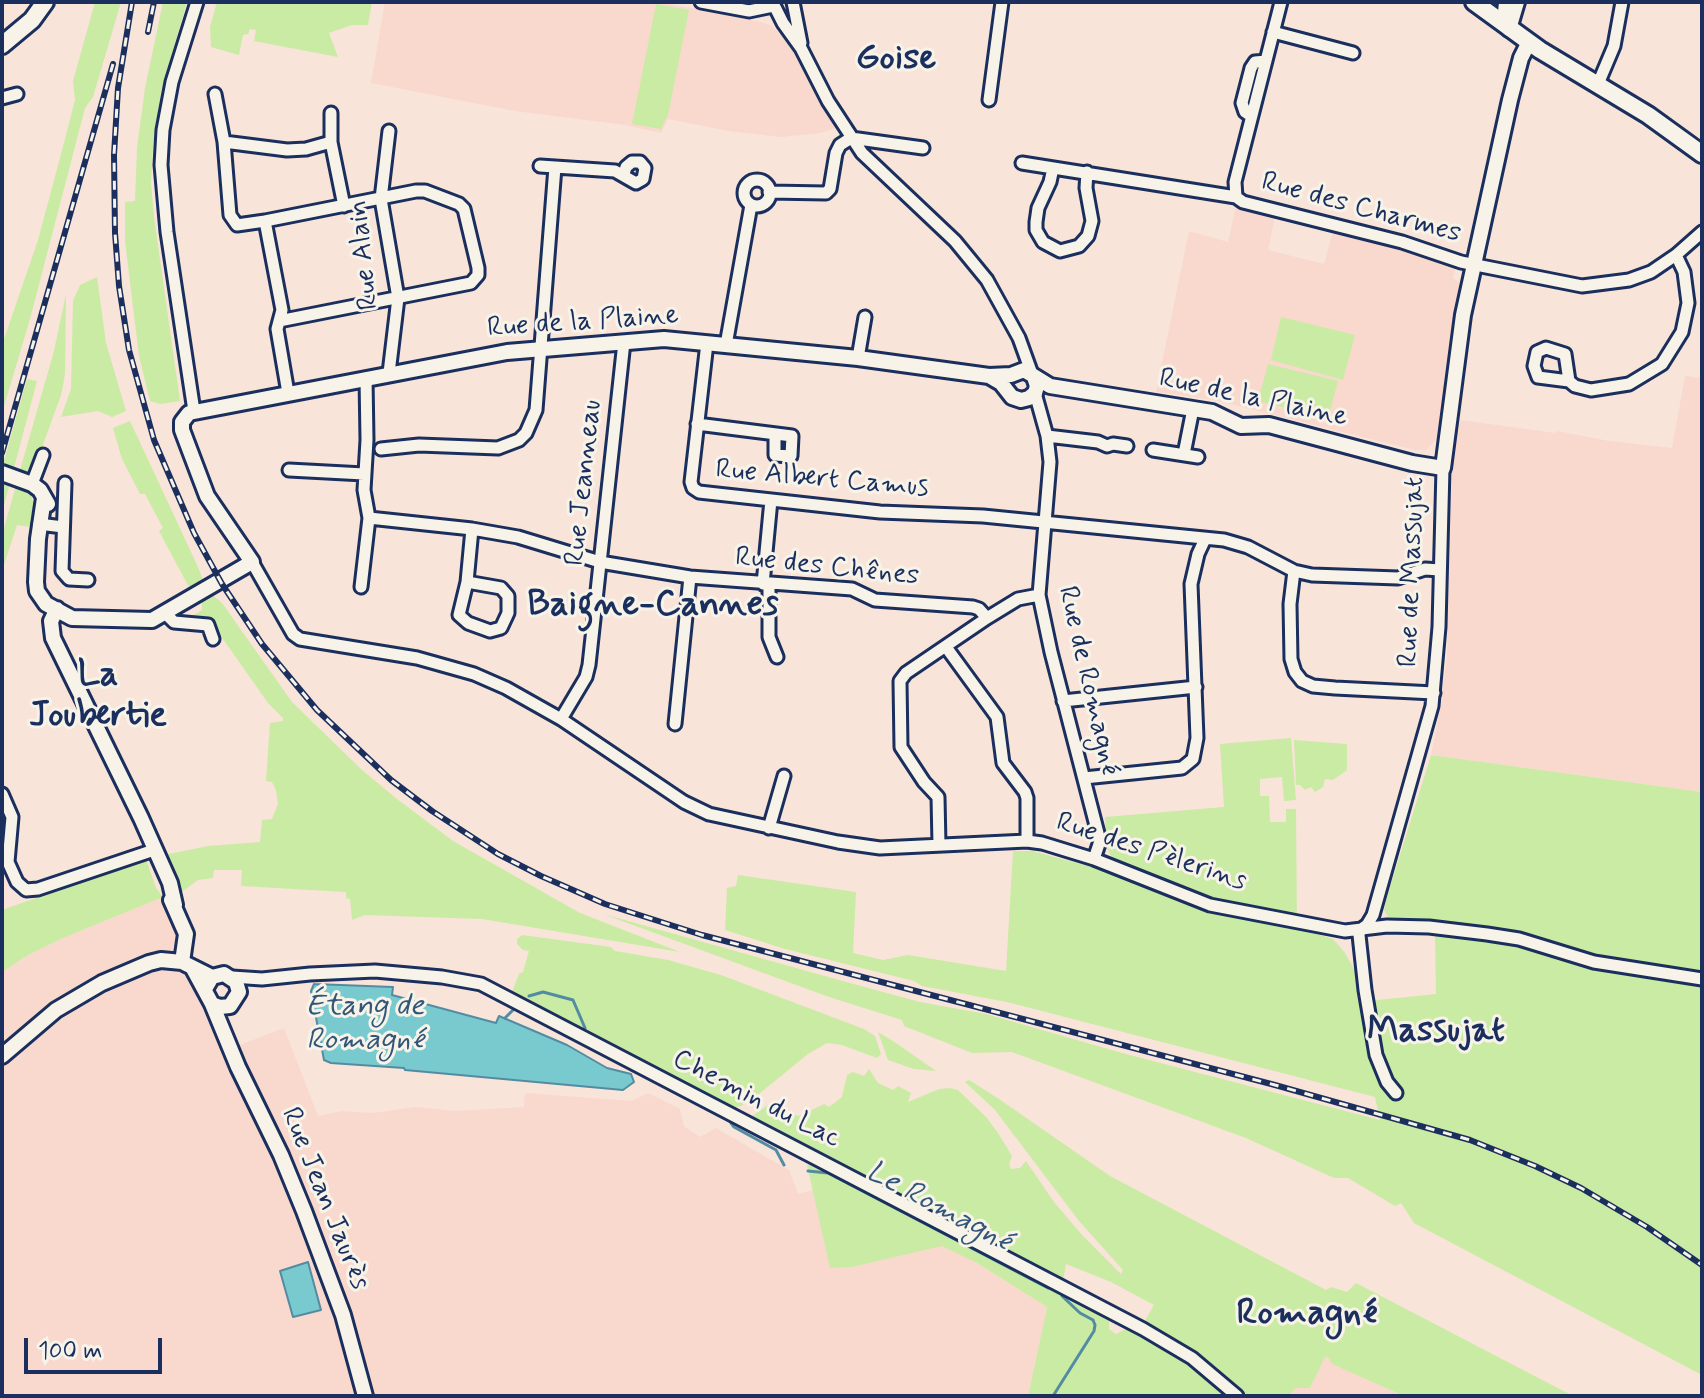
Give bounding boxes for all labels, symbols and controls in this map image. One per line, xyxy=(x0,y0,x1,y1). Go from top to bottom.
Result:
district label: Goise xyxy=(856,38,936,82)
street label: Rue des Charmes xyxy=(1258,166,1464,252)
street label: Rue Alain xyxy=(343,198,387,312)
street label: Rue de la Plaine xyxy=(486,300,680,346)
street label: Rue de la Plaine xyxy=(1156,363,1350,435)
street label: Rue Jeanneau xyxy=(560,398,610,568)
street label: Rue Albert Camus xyxy=(714,454,930,506)
street label: Rue de Massujat xyxy=(1393,476,1433,668)
street label: Rue des Chênes xyxy=(733,542,921,594)
street label: Rue de Romagné xyxy=(1049,583,1125,779)
district label: Baigne-Cannes xyxy=(527,584,779,628)
district label: La Joubertie xyxy=(29,654,167,739)
street label: Rue des Pèlerins xyxy=(1052,806,1250,900)
water label: Étang de Romagné xyxy=(306,990,424,1060)
district label: Massujat xyxy=(1367,1010,1505,1054)
street label: Chemin du Lac xyxy=(666,1043,846,1157)
street label: Rue Jean Jaurès xyxy=(272,1103,376,1295)
water label: Le Romagné xyxy=(859,1155,1017,1261)
district label: Romagné xyxy=(1236,1293,1378,1337)
scale bar xyxy=(28,1322,166,1372)
text: 100 m xyxy=(38,1336,102,1367)

